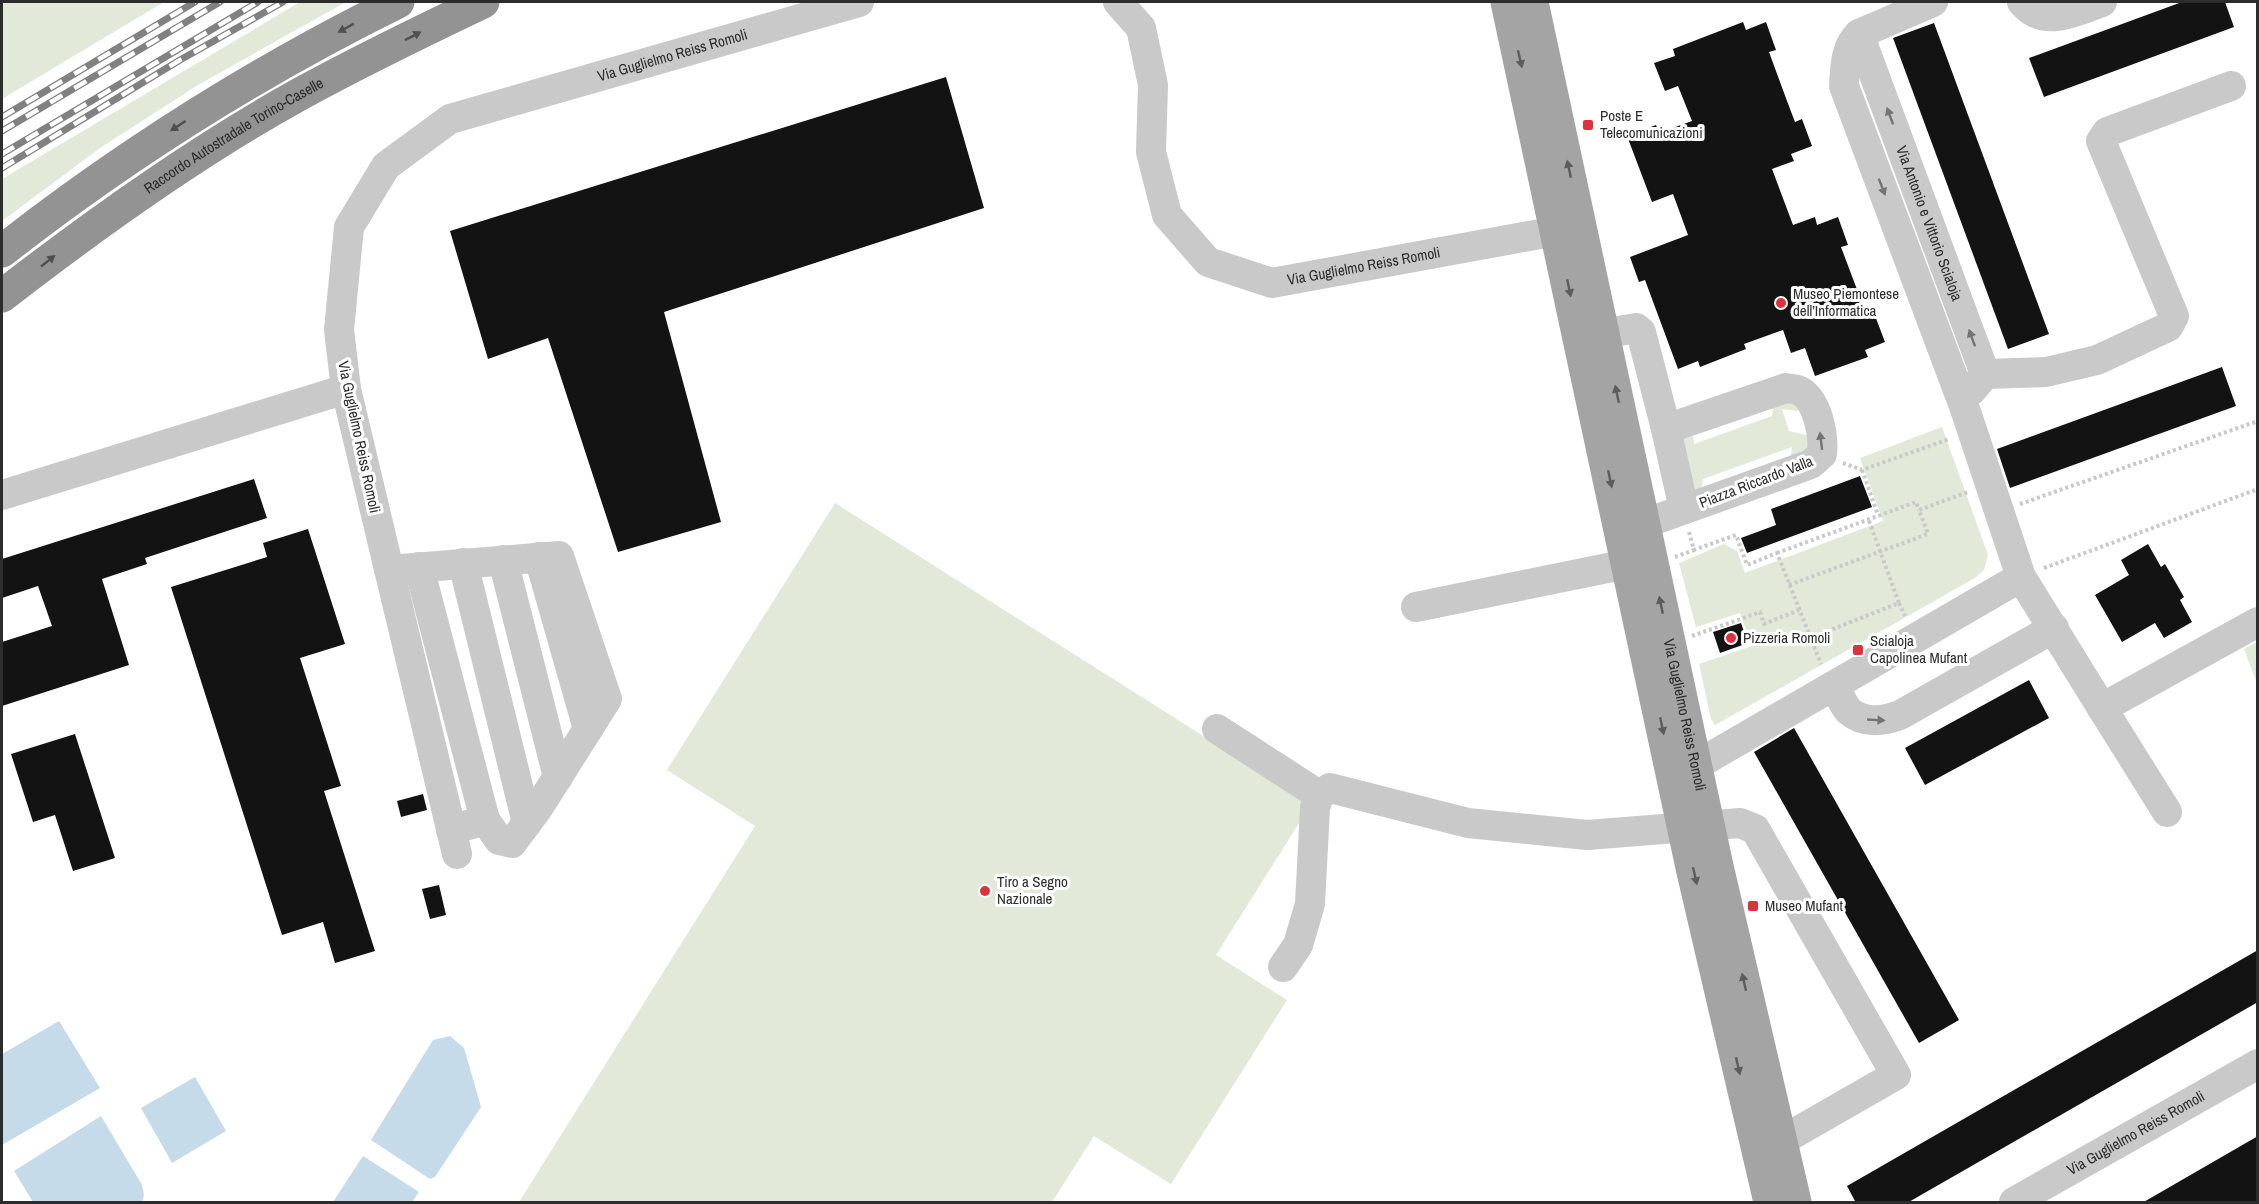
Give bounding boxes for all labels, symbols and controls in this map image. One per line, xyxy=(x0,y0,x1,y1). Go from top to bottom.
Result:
one-way arrow xyxy=(337,23,354,33)
street label: Via Guglielmo Reiss Romoli xyxy=(595,23,750,86)
one-way arrow xyxy=(405,31,422,41)
one-way arrow xyxy=(1515,49,1525,68)
street label: Raccordo Autostradale Torino-Caselle xyxy=(139,72,327,198)
place label: Poste E Telecomunicazioni xyxy=(1600,105,1703,143)
one-way arrow xyxy=(1884,107,1894,125)
marker: Poste E Telecomunicazioni xyxy=(1581,118,1595,132)
one-way arrow xyxy=(170,120,186,132)
street label: Via Antonio e Vittorio Scialoja xyxy=(1891,143,1968,304)
one-way arrow xyxy=(1564,160,1573,179)
one-way arrow xyxy=(1877,178,1887,196)
street label: Via Guglielmo Reiss Romoli xyxy=(1286,241,1442,290)
one-way arrow xyxy=(40,254,56,267)
one-way arrow xyxy=(1565,279,1575,297)
place label: Museo Piemontese dell’Informatica xyxy=(1793,283,1899,321)
marker: Museo Piemontese dell’Informatica xyxy=(1774,296,1788,310)
one-way arrow xyxy=(1967,329,1976,347)
street label: Via Guglielmo Reiss Romoli xyxy=(333,359,386,515)
one-way arrow xyxy=(1612,384,1621,403)
one-way arrow xyxy=(1817,431,1826,450)
street label: Piazza Riccardo Valla xyxy=(1696,450,1816,513)
one-way arrow xyxy=(1606,470,1615,489)
one-way arrow xyxy=(1656,596,1666,615)
place label: Pizzeria Romoli xyxy=(1743,627,1831,648)
place label: Scialoja Capolinea Mufant xyxy=(1870,630,1968,668)
marker: Pizzeria Romoli xyxy=(1724,631,1738,645)
street label: Via Guglielmo Reiss Romoli xyxy=(1659,637,1712,793)
marker: Scialoja Capolinea Mufant xyxy=(1851,643,1865,657)
one-way arrow xyxy=(1867,715,1886,724)
one-way arrow xyxy=(1658,717,1667,736)
one-way arrow xyxy=(1690,867,1700,885)
place label: Tiro a Segno Nazionale xyxy=(997,871,1068,909)
marker: Tiro a Segno Nazionale xyxy=(978,884,992,898)
place label: Museo Mufant xyxy=(1765,895,1844,916)
marker: Museo Mufant xyxy=(1746,899,1760,913)
one-way arrow xyxy=(1739,972,1748,991)
one-way arrow xyxy=(1734,1057,1744,1075)
street label: Via Guglielmo Reiss Romoli xyxy=(2063,1085,2208,1180)

